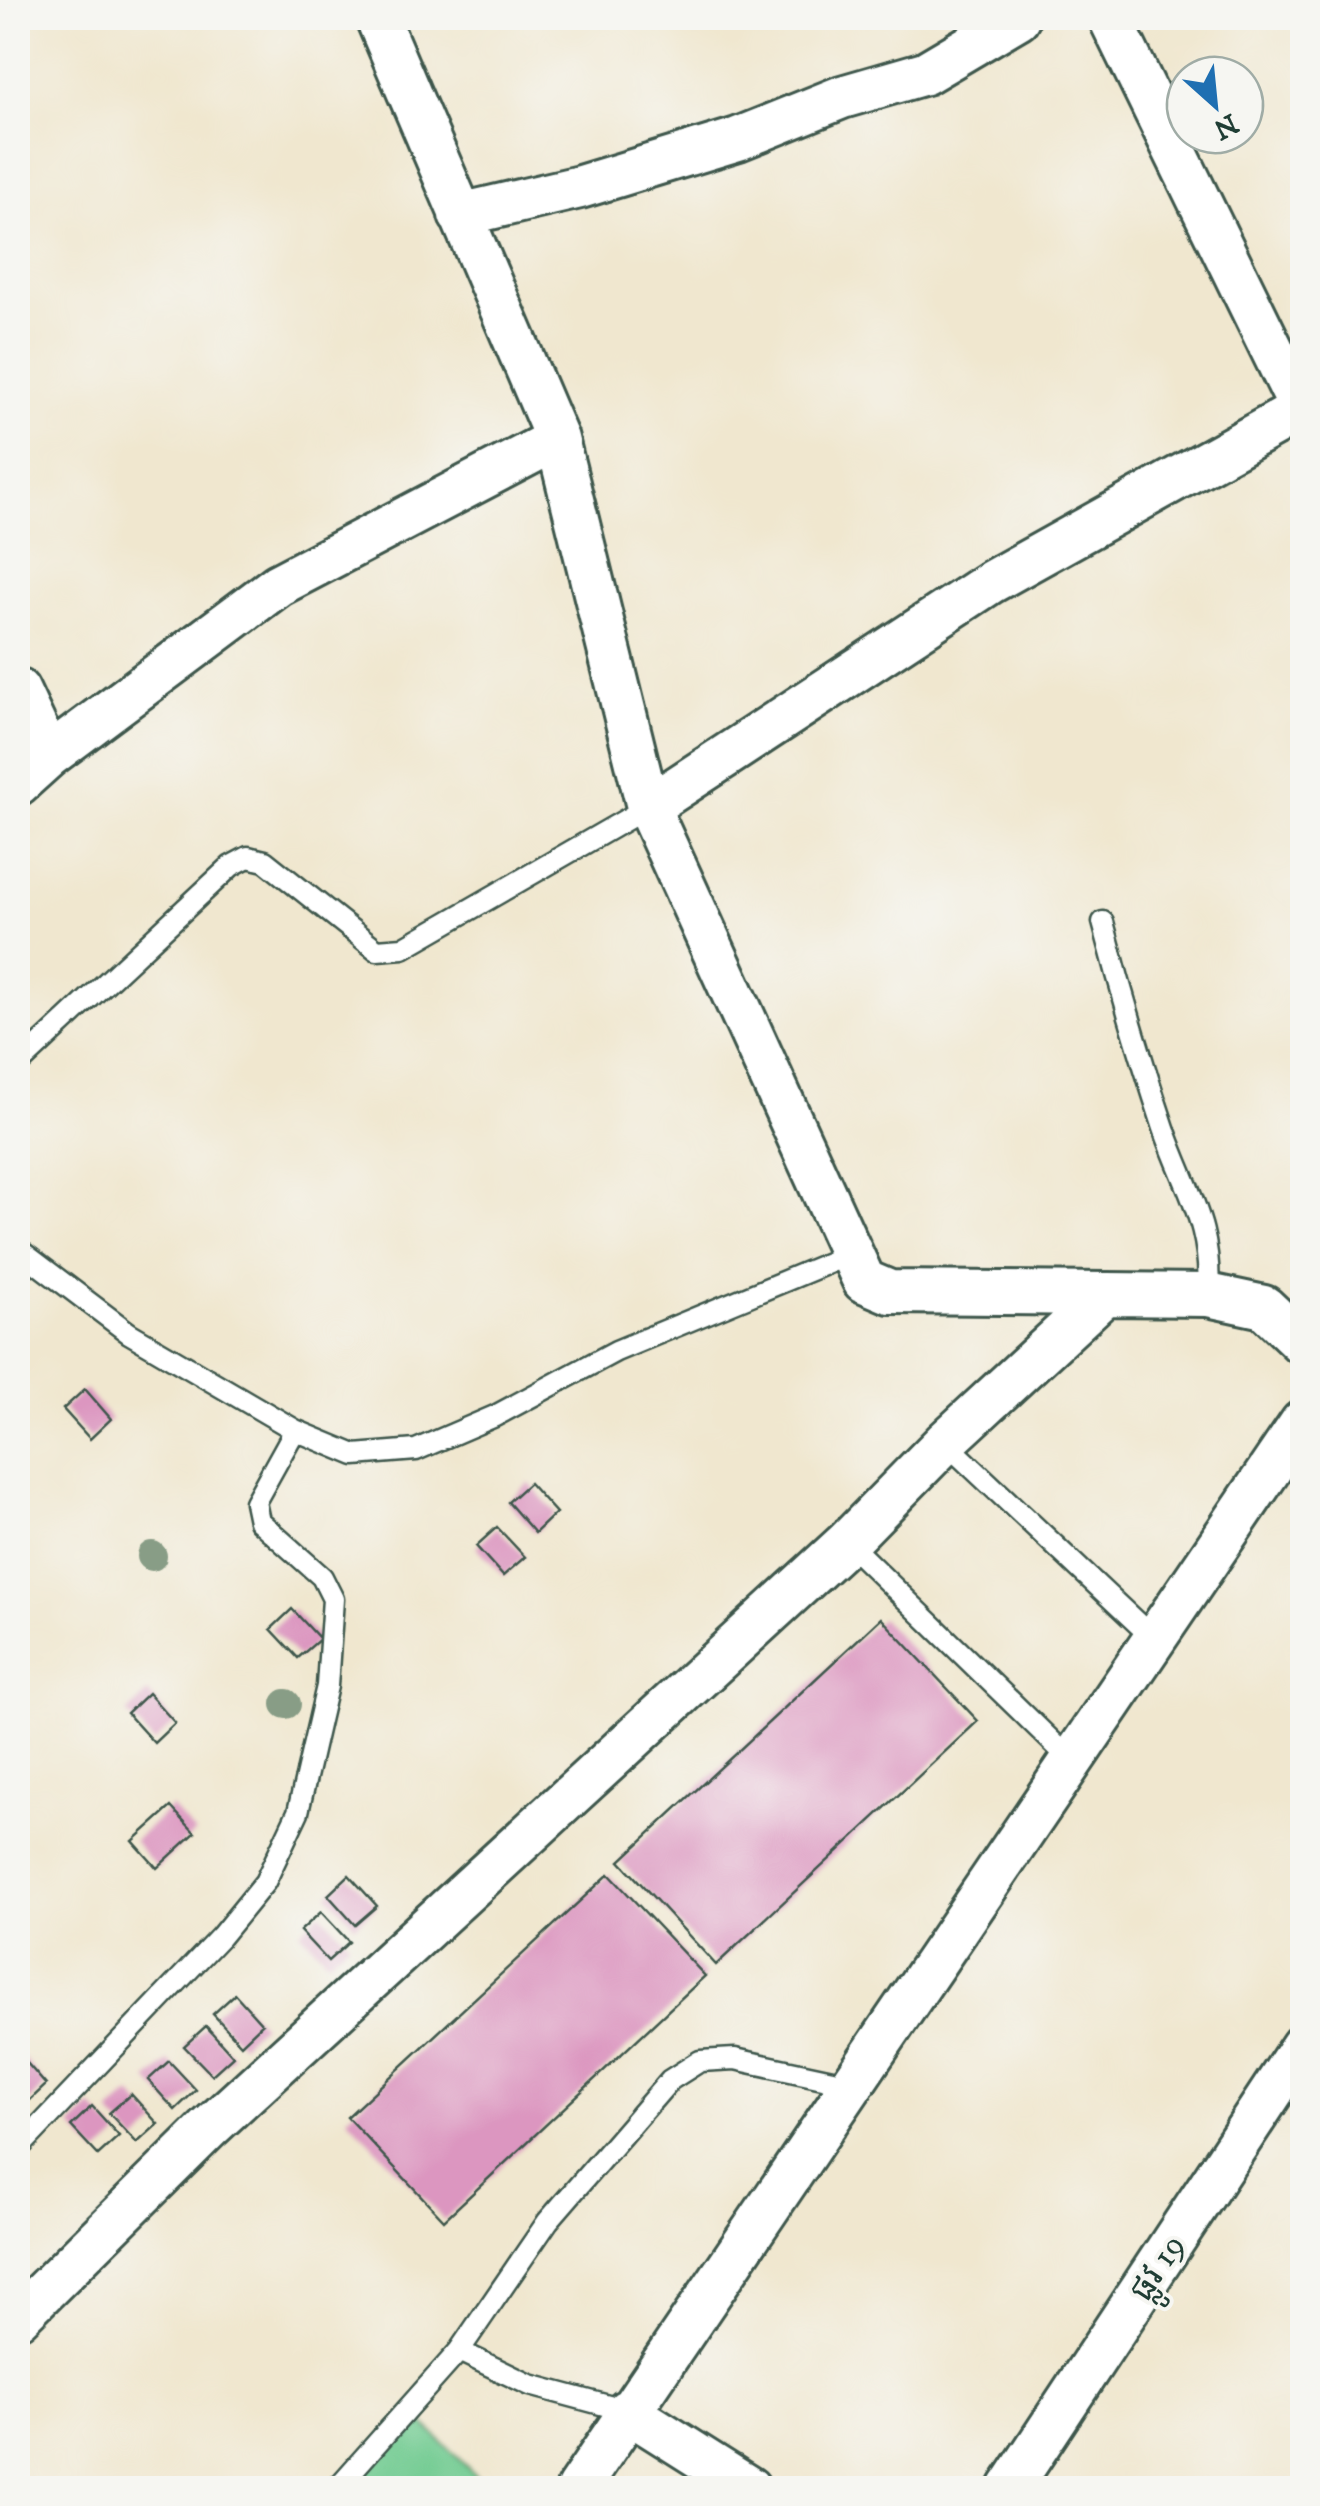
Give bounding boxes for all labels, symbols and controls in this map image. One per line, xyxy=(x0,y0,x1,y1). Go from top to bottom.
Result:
north arrow xyxy=(1165,55,1265,155)
text: N xyxy=(1207,105,1244,147)
street label: ផ្លូវ 19 xyxy=(1120,2226,1202,2314)

